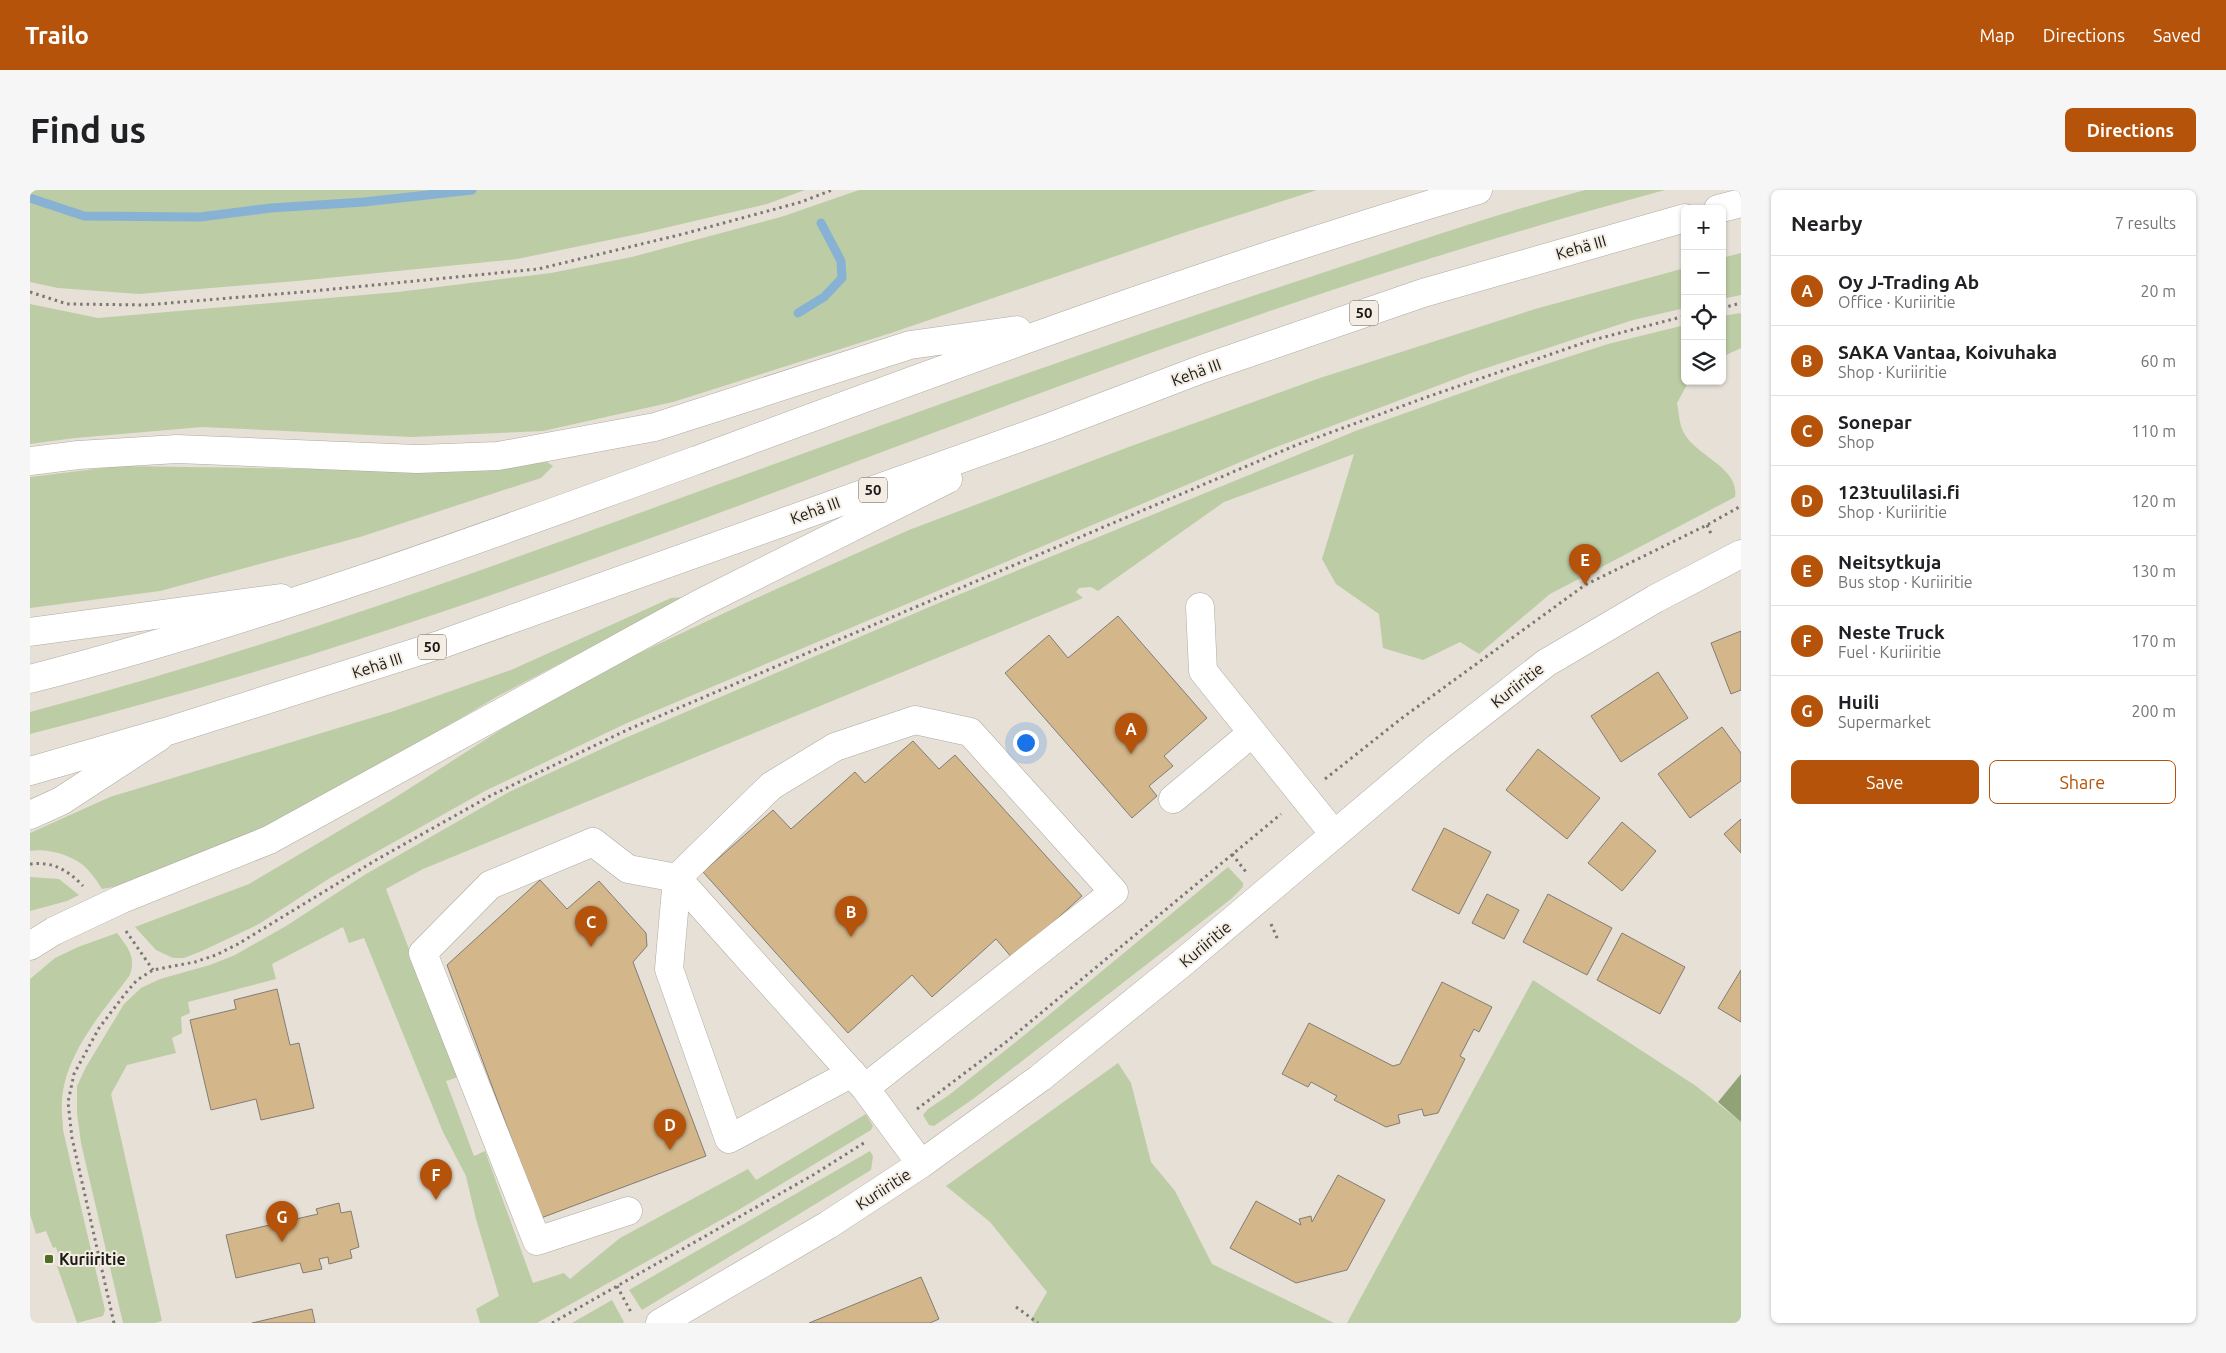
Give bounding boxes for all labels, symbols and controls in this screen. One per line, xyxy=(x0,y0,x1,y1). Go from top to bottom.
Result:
text: Trailo xyxy=(25,22,89,49)
text: Map xyxy=(1979,25,2015,45)
text: Directions xyxy=(2043,25,2125,45)
text: Saved xyxy=(2153,25,2201,45)
button: Directions xyxy=(2065,108,2196,152)
text: Find us xyxy=(30,110,146,150)
map controls xyxy=(1681,205,1726,385)
button: + xyxy=(1681,205,1726,250)
text: Nearby xyxy=(1791,211,1862,235)
text: 7 results xyxy=(2115,214,2176,232)
street label: Kehä III xyxy=(1554,231,1608,263)
button: − xyxy=(1681,250,1726,295)
text: Oy J-Trading Ab xyxy=(1838,271,1979,293)
text: A xyxy=(1801,282,1813,300)
text: 20 m xyxy=(2140,282,2176,300)
text: Office · Kuriiritie xyxy=(1838,293,1956,311)
button: locate xyxy=(1681,295,1726,340)
road number: 50 xyxy=(1350,300,1378,326)
button: layers xyxy=(1681,340,1726,385)
text: SAKA Vantaa, Koivuhaka xyxy=(1838,341,2057,363)
text: B xyxy=(1802,352,1812,370)
text: 60 m xyxy=(2140,352,2176,370)
street label: Kehä III xyxy=(1169,355,1223,389)
text: Shop · Kuriiritie xyxy=(1838,363,1947,381)
text: Sonepar xyxy=(1838,411,1912,433)
text: C xyxy=(1802,422,1812,440)
text: 110 m xyxy=(2131,422,2176,440)
text: Shop xyxy=(1838,433,1874,451)
road number: 50 xyxy=(859,478,887,502)
text: 123tuulilasi.fi xyxy=(1838,481,1960,503)
text: D xyxy=(1801,492,1813,510)
text: 120 m xyxy=(2131,492,2176,510)
street label: Kehä III xyxy=(788,493,842,527)
text: Shop · Kuriiritie xyxy=(1838,503,1947,521)
pin: E xyxy=(1569,544,1601,585)
text: Neitsytkuja xyxy=(1838,551,1941,573)
text: E xyxy=(1802,562,1812,580)
text: 130 m xyxy=(2131,562,2176,580)
text: Bus stop · Kuriiritie xyxy=(1838,573,1973,591)
text: Neste Truck xyxy=(1838,621,1945,643)
text: F xyxy=(1803,632,1812,650)
text: 170 m xyxy=(2131,632,2176,650)
road number: 50 xyxy=(418,634,446,660)
text: Fuel · Kuriiritie xyxy=(1838,643,1941,661)
street label: Kehä III xyxy=(350,648,404,682)
street label: Kuriiritie xyxy=(1487,659,1547,711)
text: Huili xyxy=(1838,691,1879,713)
text: G xyxy=(1801,702,1813,720)
text: 200 m xyxy=(2131,702,2176,720)
pin: A xyxy=(1115,713,1147,754)
text: Supermarket xyxy=(1838,713,1931,731)
your location xyxy=(1013,730,1039,756)
button: Save xyxy=(1791,760,1979,804)
button: Share xyxy=(1989,760,2176,804)
pin: B xyxy=(835,896,867,937)
pin: C xyxy=(575,906,607,947)
street label: Kuriiritie xyxy=(1176,917,1234,971)
pin: D xyxy=(654,1109,686,1150)
pin: F xyxy=(420,1159,452,1200)
street label: Kuriiritie xyxy=(852,1165,914,1213)
pin: G xyxy=(266,1201,298,1242)
place label: Kuriiritie xyxy=(59,1250,126,1268)
marker: Kuriiritie xyxy=(43,1253,55,1265)

